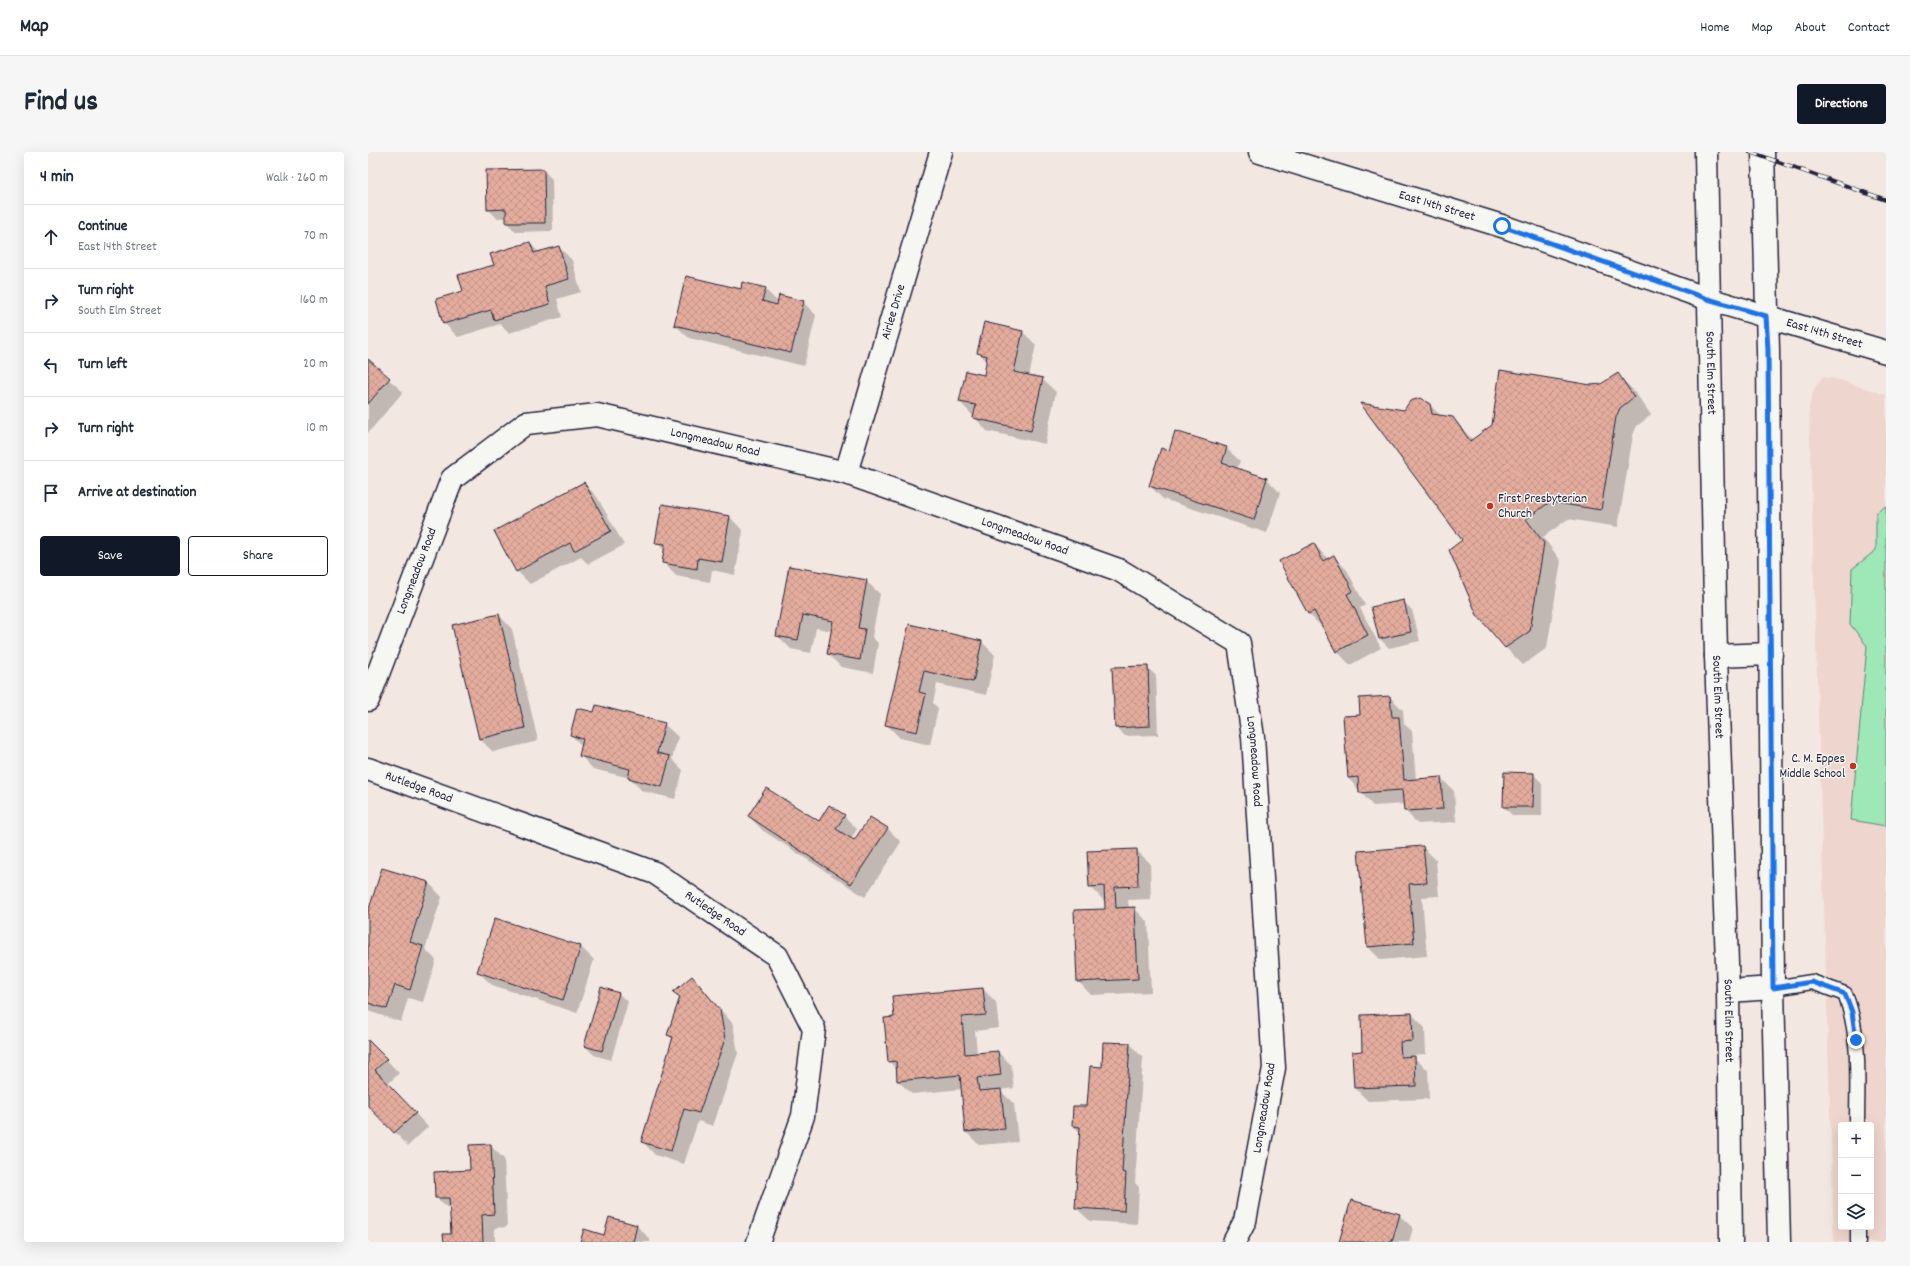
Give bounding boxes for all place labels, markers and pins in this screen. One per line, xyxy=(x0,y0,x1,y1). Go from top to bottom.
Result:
place label: First Presbyterian Church xyxy=(1498,490,1587,524)
marker: First Presbyterian Church xyxy=(1485,501,1495,511)
place label: C. M. Eppes Middle School xyxy=(1779,750,1845,784)
marker: C. M. Eppes Middle School xyxy=(1848,761,1858,771)

